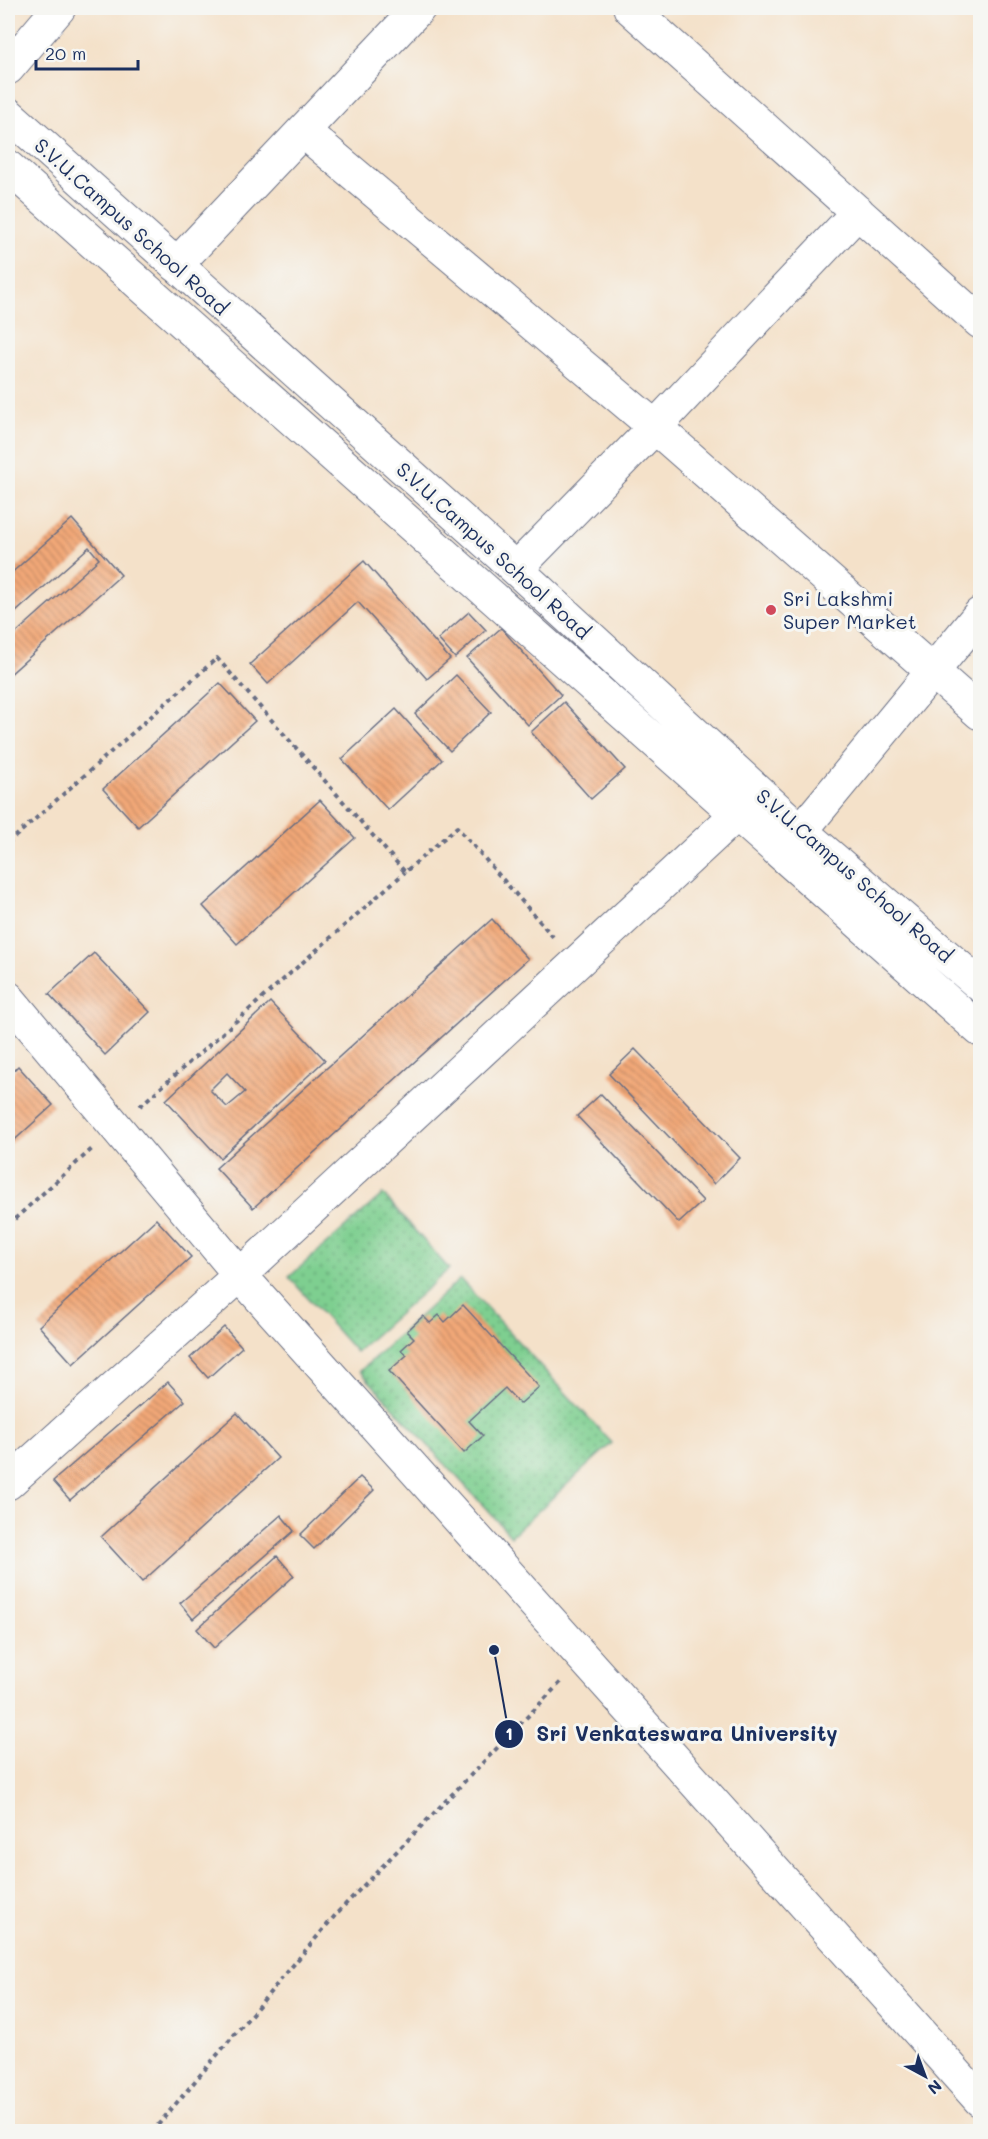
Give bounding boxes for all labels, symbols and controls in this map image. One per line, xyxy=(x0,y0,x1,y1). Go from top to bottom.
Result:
scale bar xyxy=(36,33,138,71)
text: 20 m xyxy=(45,41,86,65)
street label: S.V.U.Campus School Road xyxy=(29,132,235,320)
street label: S.V.U.Campus School Road xyxy=(391,456,597,644)
place label: Sri Lakshmi Super Market xyxy=(783,585,917,634)
marker: Sri Lakshmi Super Market xyxy=(764,603,778,617)
street label: S.V.U.Campus School Road xyxy=(751,782,959,968)
callout: Sri Venkateswara University xyxy=(494,1714,849,1753)
text: Sri Venkateswara University xyxy=(536,1719,838,1747)
text: 1 xyxy=(505,1721,513,1745)
north arrow xyxy=(895,2046,955,2106)
text: N xyxy=(924,2076,947,2100)

